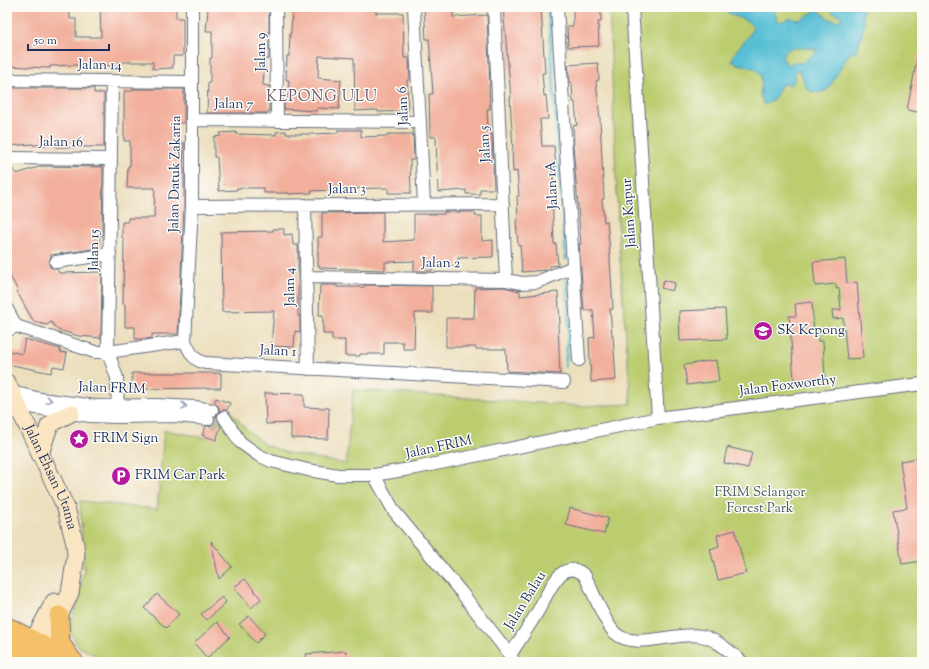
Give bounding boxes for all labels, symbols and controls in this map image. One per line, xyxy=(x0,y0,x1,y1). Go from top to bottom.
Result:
scale bar xyxy=(28,26,109,52)
text: 50 m xyxy=(33,32,57,50)
street label: Jalan 9 xyxy=(252,32,272,72)
street label: Jalan 14 xyxy=(77,56,122,76)
street label: Jalan 6 xyxy=(393,86,415,127)
district label: KEPONG ULU xyxy=(266,87,378,108)
street label: Jalan 7 xyxy=(213,95,254,115)
street label: Jalan Datuk Zakaria xyxy=(165,115,187,234)
street label: Jalan 5 xyxy=(475,125,497,164)
street label: Jalan 16 xyxy=(38,133,83,153)
street label: Jalan 1A xyxy=(542,160,564,211)
street label: Jalan Kapur xyxy=(618,177,642,249)
street label: Jalan 3 xyxy=(327,180,366,200)
street label: Jalan 15 xyxy=(85,229,105,272)
street label: Jalan 2 xyxy=(420,254,461,274)
street label: Jalan 4 xyxy=(281,267,301,308)
school or university icon: SK Kepong xyxy=(752,320,774,342)
place label: SK Kepong xyxy=(777,321,845,341)
street label: Jalan 1 xyxy=(258,341,297,363)
street label: Jalan Foxworthy xyxy=(737,370,838,402)
street label: Jalan FRIM xyxy=(77,378,146,400)
one-way arrow xyxy=(46,395,52,404)
one-way arrow xyxy=(181,402,187,411)
street label: Jalan Ehsan Utama xyxy=(18,421,81,532)
place icon: FRIM Sign xyxy=(68,428,90,450)
place label: FRIM Sign xyxy=(93,429,159,449)
street label: Jalan FRIM xyxy=(403,431,474,465)
parking icon: FRIM Car Park xyxy=(110,465,132,487)
place label: FRIM Car Park xyxy=(135,466,226,486)
park label: FRIM Selangor Forest Park xyxy=(714,483,806,519)
street label: Jalan Balau xyxy=(500,568,552,635)

